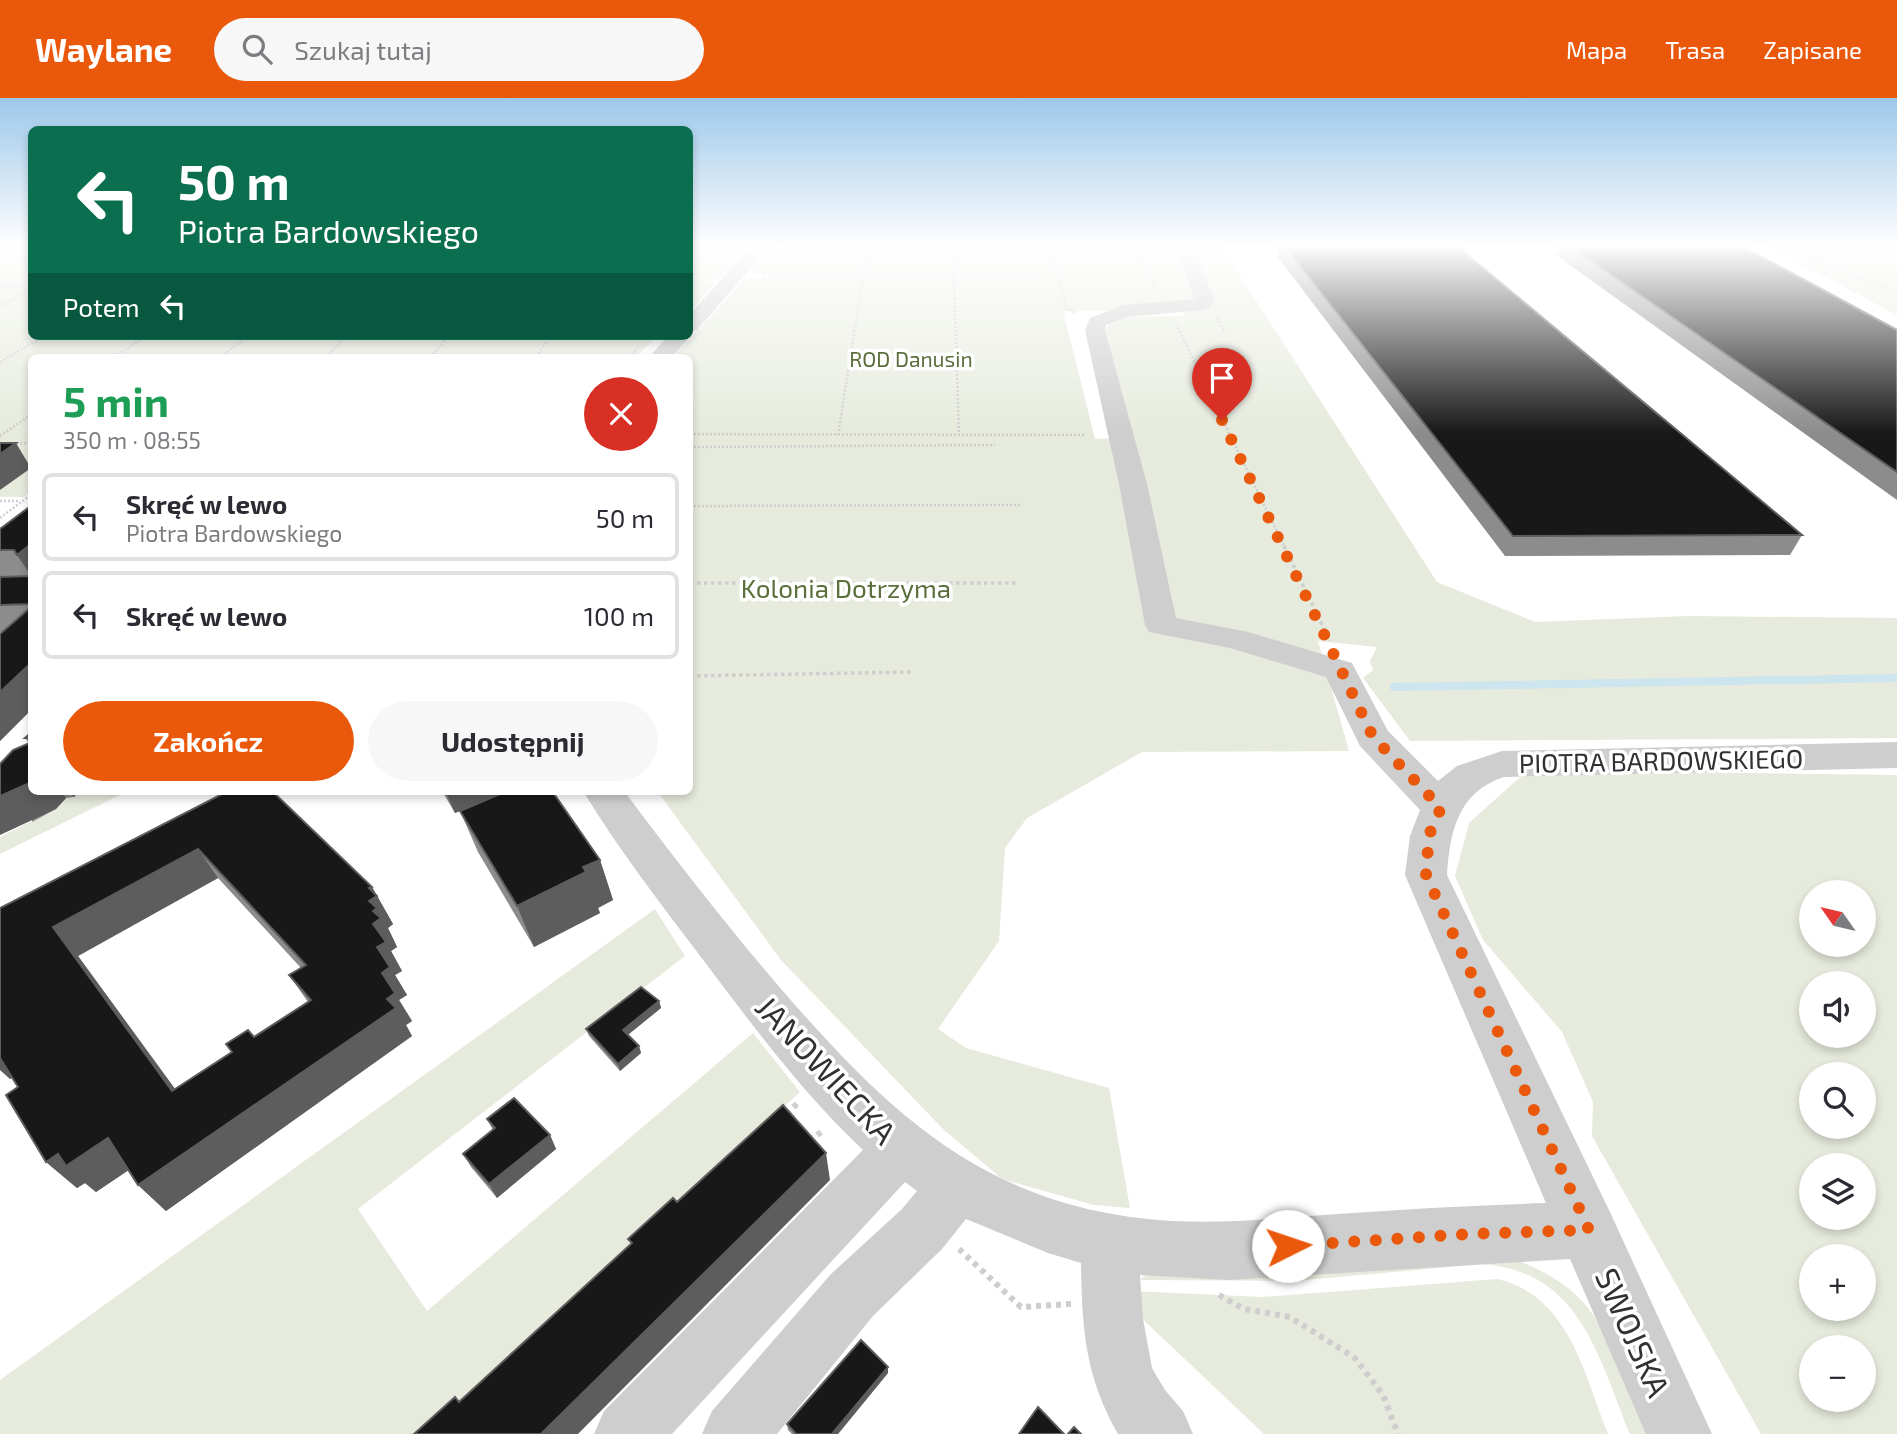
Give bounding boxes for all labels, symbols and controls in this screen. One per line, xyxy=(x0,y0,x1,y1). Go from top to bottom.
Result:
search box xyxy=(214,18,704,81)
text: Waylane xyxy=(35,29,172,69)
icon: search xyxy=(238,30,276,68)
text: Szukaj tutaj xyxy=(294,34,432,65)
text: Mapa xyxy=(1566,35,1627,64)
text: Trasa xyxy=(1665,35,1725,64)
text: Zapisane xyxy=(1763,35,1862,64)
text: 50 m xyxy=(178,151,290,210)
icon: left xyxy=(63,154,154,245)
text: Piotra Bardowskiego xyxy=(178,211,479,249)
icon: left xyxy=(154,287,192,325)
text: Potem xyxy=(63,291,140,322)
park label: ROD Danusin xyxy=(849,346,973,371)
pin xyxy=(1192,348,1252,420)
icon: arrive xyxy=(1203,359,1241,397)
text: 5 min xyxy=(63,375,169,425)
button: close xyxy=(584,377,658,451)
text: 350 m · 08:55 xyxy=(63,426,201,454)
text: Skręć w lewo xyxy=(126,488,287,519)
icon: left xyxy=(67,498,105,536)
text: 50 m xyxy=(596,502,654,533)
text: Piotra Bardowskiego xyxy=(126,519,342,547)
park label: Kolonia Dotrzyma xyxy=(741,572,951,603)
icon: left xyxy=(67,596,105,634)
text: Skręć w lewo xyxy=(126,600,287,631)
text: 100 m xyxy=(584,600,654,631)
button: Zakończ xyxy=(63,701,354,781)
button: Udostępnij xyxy=(368,701,658,781)
street label: PIOTRA BARDOWSKIEGO xyxy=(1519,742,1803,778)
north arrow xyxy=(1799,880,1876,957)
map controls xyxy=(1799,880,1876,1412)
button: sound xyxy=(1799,971,1876,1048)
street label: JANOWIECKA xyxy=(749,987,905,1151)
button: search xyxy=(1799,1062,1876,1139)
button: layers xyxy=(1799,1153,1876,1230)
position arrow xyxy=(1251,1209,1325,1283)
button: + xyxy=(1799,1244,1876,1321)
street label: SWOJSKA xyxy=(1589,1262,1679,1402)
button: − xyxy=(1799,1335,1876,1412)

